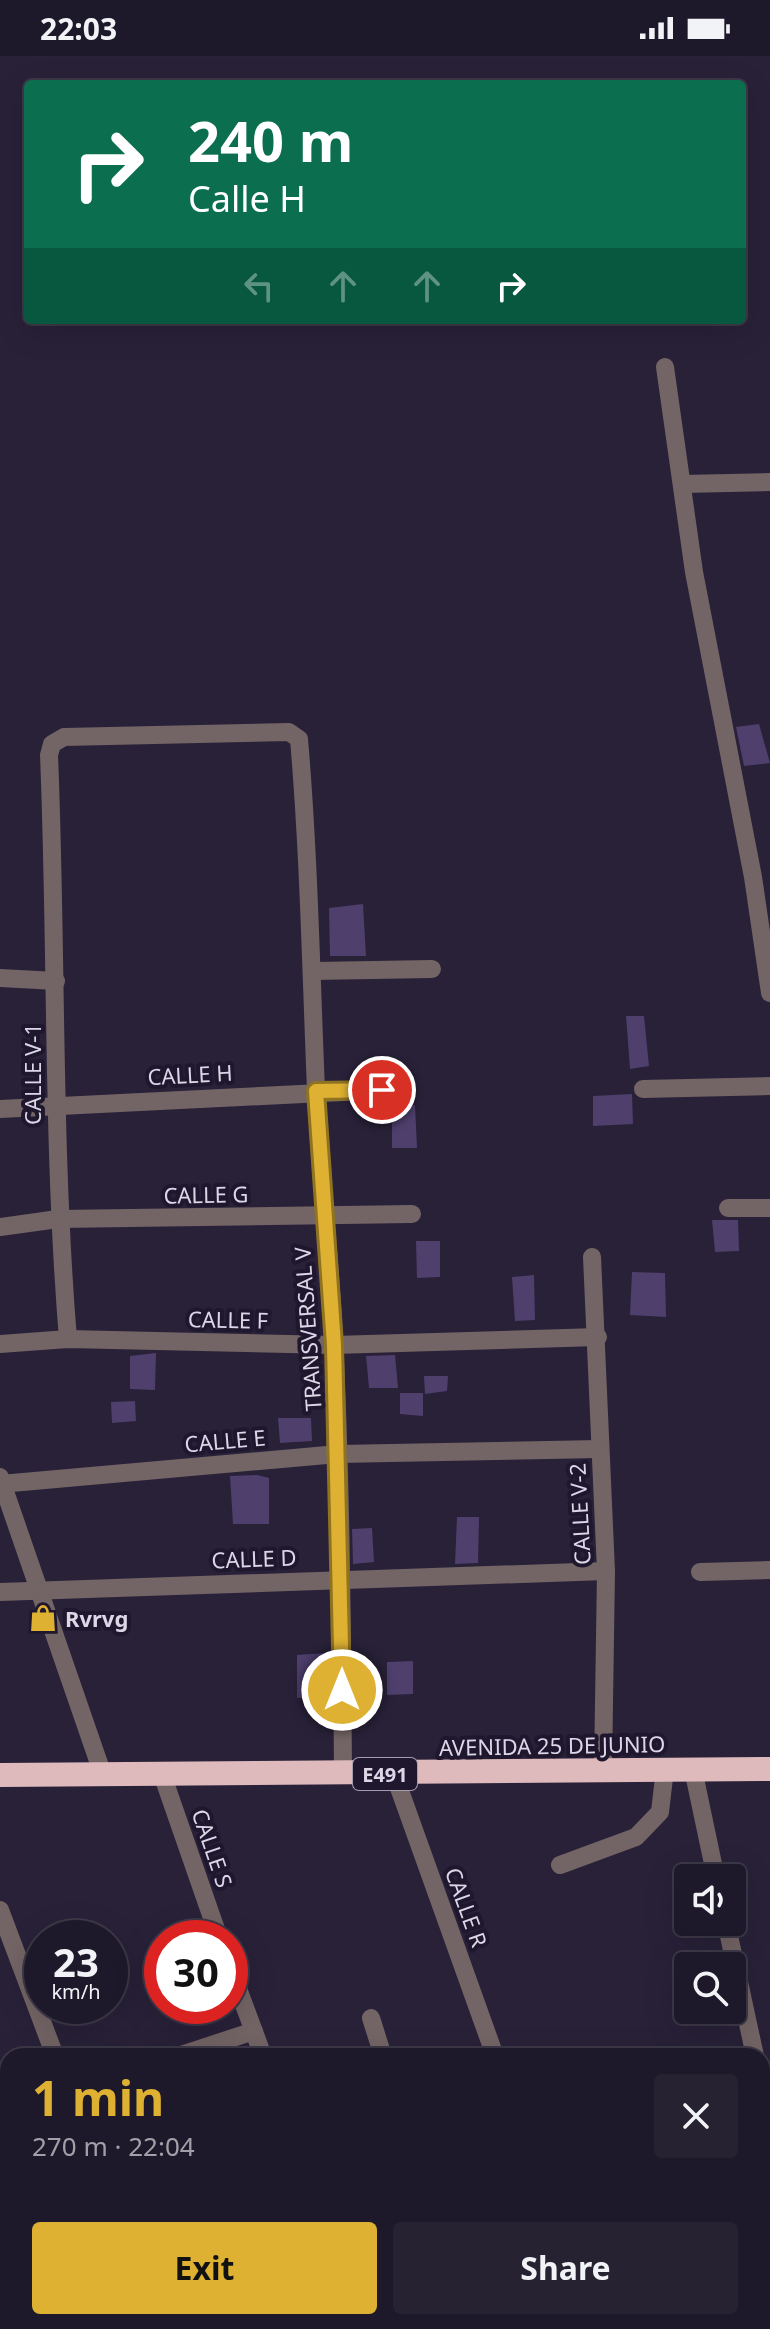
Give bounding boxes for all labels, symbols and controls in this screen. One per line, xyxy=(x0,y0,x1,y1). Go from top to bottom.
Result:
text: 22:03 xyxy=(40,8,117,49)
text: 240 m xyxy=(188,102,353,178)
icon: right xyxy=(56,112,160,216)
text: Calle H xyxy=(188,174,306,223)
icon: left xyxy=(237,264,281,308)
icon: ahead xyxy=(321,264,365,308)
icon: ahead xyxy=(405,264,449,308)
icon: right xyxy=(489,264,533,308)
street label: CALLE V-1 xyxy=(17,1023,47,1125)
pin xyxy=(348,1056,416,1124)
street label: CALLE H xyxy=(147,1057,233,1091)
icon: arrive xyxy=(360,1068,404,1112)
street label: CALLE G xyxy=(163,1178,249,1210)
street label: TRANSVERSAL V xyxy=(286,1245,328,1412)
street label: CALLE F xyxy=(188,1303,268,1335)
street label: CALLE E xyxy=(183,1422,267,1458)
street label: CALLE V-2 xyxy=(561,1462,597,1566)
street label: CALLE D xyxy=(211,1542,297,1574)
shop icon: Rvrvg xyxy=(28,1603,58,1633)
place label: Rvrvg xyxy=(65,1603,128,1633)
position arrow xyxy=(300,1648,384,1732)
street label: AVENIDA 25 DE JUNIO xyxy=(438,1728,666,1762)
road number: E491 xyxy=(353,1758,417,1790)
street label: CALLE S xyxy=(186,1805,240,1891)
street label: CALLE R xyxy=(439,1863,495,1951)
map controls xyxy=(674,1864,746,2024)
button: sound xyxy=(674,1864,746,1936)
speed limit sign: 30 xyxy=(144,1920,248,2024)
text: 23 xyxy=(53,1934,99,1989)
button: search xyxy=(674,1952,746,2024)
text: km/h xyxy=(51,1978,101,2005)
text: 1 min xyxy=(32,2065,164,2130)
button: close xyxy=(654,2074,738,2158)
text: 270 m · 22:04 xyxy=(32,2128,195,2164)
button: Exit xyxy=(32,2222,377,2314)
button: Share xyxy=(393,2222,738,2314)

